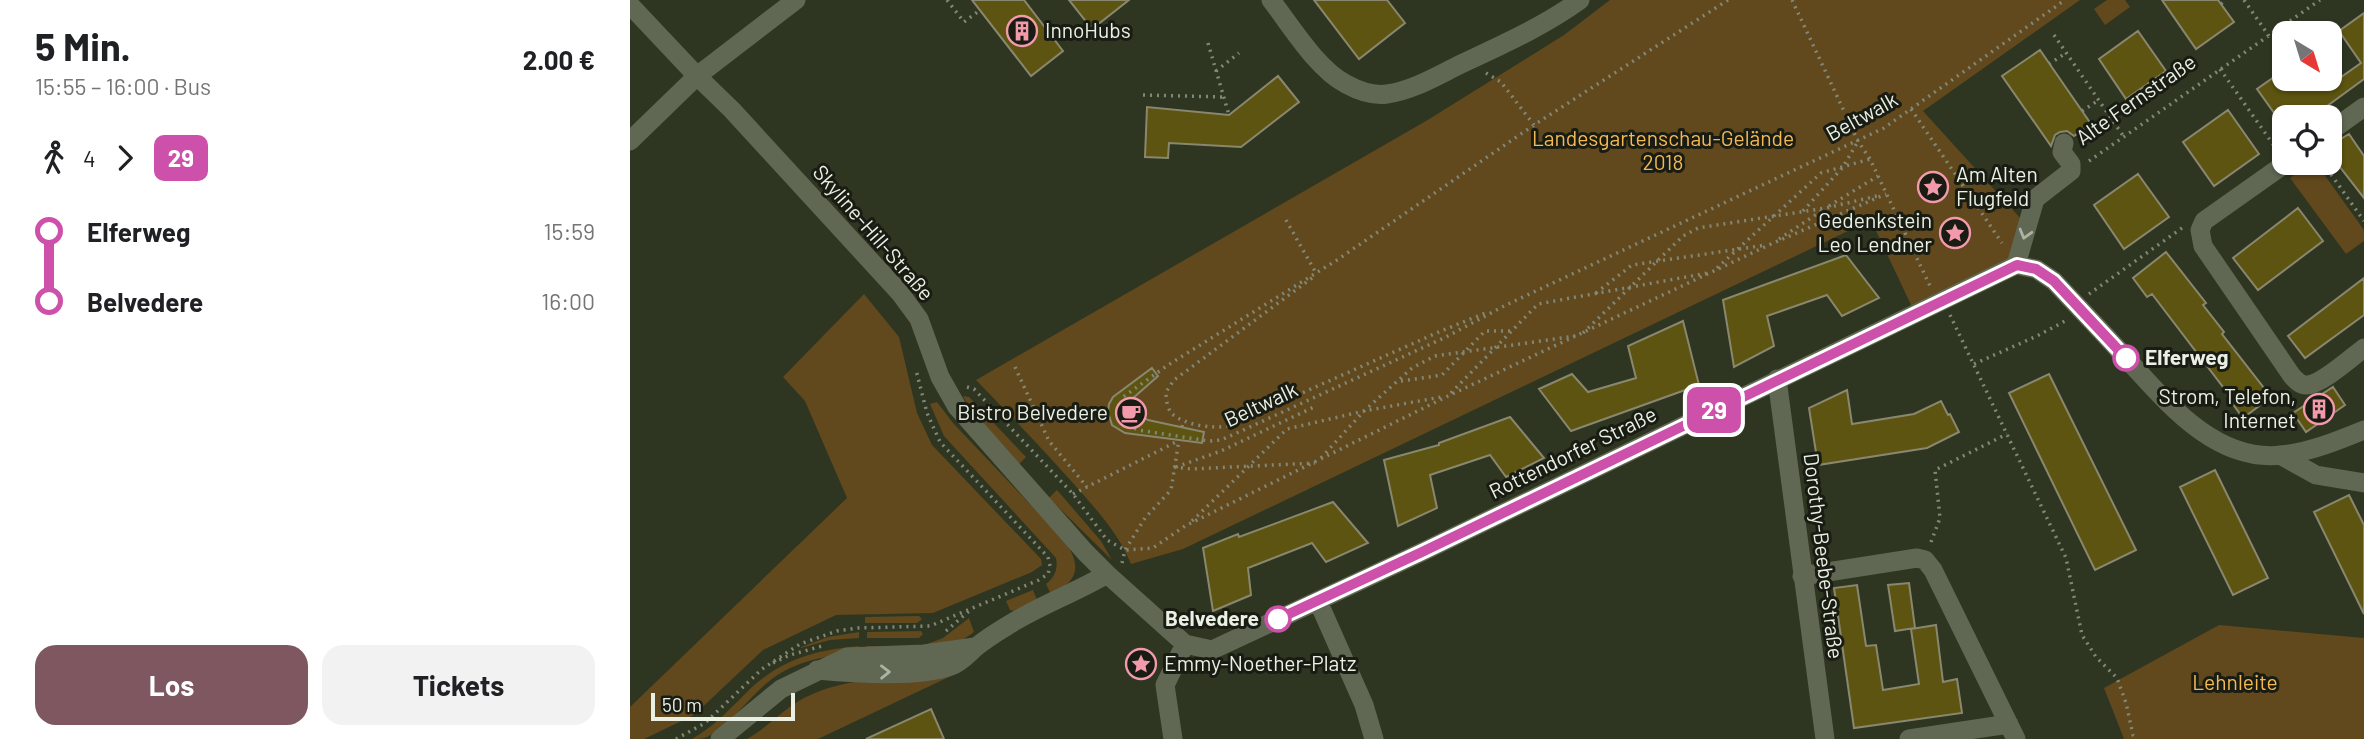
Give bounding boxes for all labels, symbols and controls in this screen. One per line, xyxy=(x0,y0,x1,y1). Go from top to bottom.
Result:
building icon: InnoHubs xyxy=(1005,14,1039,48)
place label: InnoHubs xyxy=(1045,17,1131,42)
north arrow xyxy=(2272,21,2342,91)
map controls xyxy=(2272,21,2342,175)
text: 5 Min. xyxy=(35,23,131,69)
text: 2.00 € xyxy=(523,44,595,75)
street label: Alte Fernstraße xyxy=(2070,48,2200,149)
text: 15:55 – 16:00 · Bus xyxy=(35,72,211,100)
street label: Beltwalk xyxy=(1821,86,1901,145)
button: locate xyxy=(2272,105,2342,175)
park label: Landesgartenschau-Gelände 2018 xyxy=(1532,125,1794,174)
icon: walk xyxy=(35,139,73,177)
icon: forward xyxy=(106,139,144,177)
text: 29 xyxy=(168,143,194,172)
text: 4 xyxy=(83,144,96,172)
street label: Skyline-Hill-Straße xyxy=(808,159,940,305)
place label: Am Alten Flugfeld xyxy=(1956,161,2038,210)
place icon: Am Alten Flugfeld xyxy=(1916,170,1950,204)
place label: Gedenkstein Leo Lendner xyxy=(1817,207,1932,256)
text: Elferweg xyxy=(87,216,190,247)
place icon: Gedenkstein Leo Lendner xyxy=(1938,216,1972,250)
text: 15:59 xyxy=(544,217,595,245)
one-way arrow xyxy=(2019,227,2034,239)
text: Belvedere xyxy=(87,286,203,317)
text: 16:00 xyxy=(541,287,595,315)
place label: Elferweg xyxy=(2145,344,2229,369)
marker: Elferweg xyxy=(2113,345,2139,371)
street label: Beltwalk xyxy=(1220,376,1301,431)
place label: Strom, Telefon, Internet xyxy=(2159,383,2296,432)
line badge: 29 xyxy=(1682,387,1746,433)
building icon: Strom, Telefon, Internet xyxy=(2302,392,2336,426)
text: 29 xyxy=(1701,395,1727,424)
cafe icon: Bistro Belvedere xyxy=(1114,396,1148,430)
place label: Bistro Belvedere xyxy=(957,399,1108,424)
street label: Rottendorfer Straße xyxy=(1485,400,1660,503)
street label: Dorothy-Beebe-Straße xyxy=(1799,452,1850,660)
place label: Belvedere xyxy=(1165,605,1259,630)
marker: Belvedere xyxy=(1265,606,1291,632)
button: Los xyxy=(35,645,308,725)
button: Tickets xyxy=(322,645,595,725)
place icon: Emmy-Noether-Platz xyxy=(1124,647,1158,681)
place label: Emmy-Noether-Platz xyxy=(1164,650,1356,675)
one-way arrow xyxy=(881,664,891,680)
park label: Lehnleite xyxy=(2192,669,2278,694)
scale bar xyxy=(651,690,794,722)
text: 50 m xyxy=(662,693,702,716)

